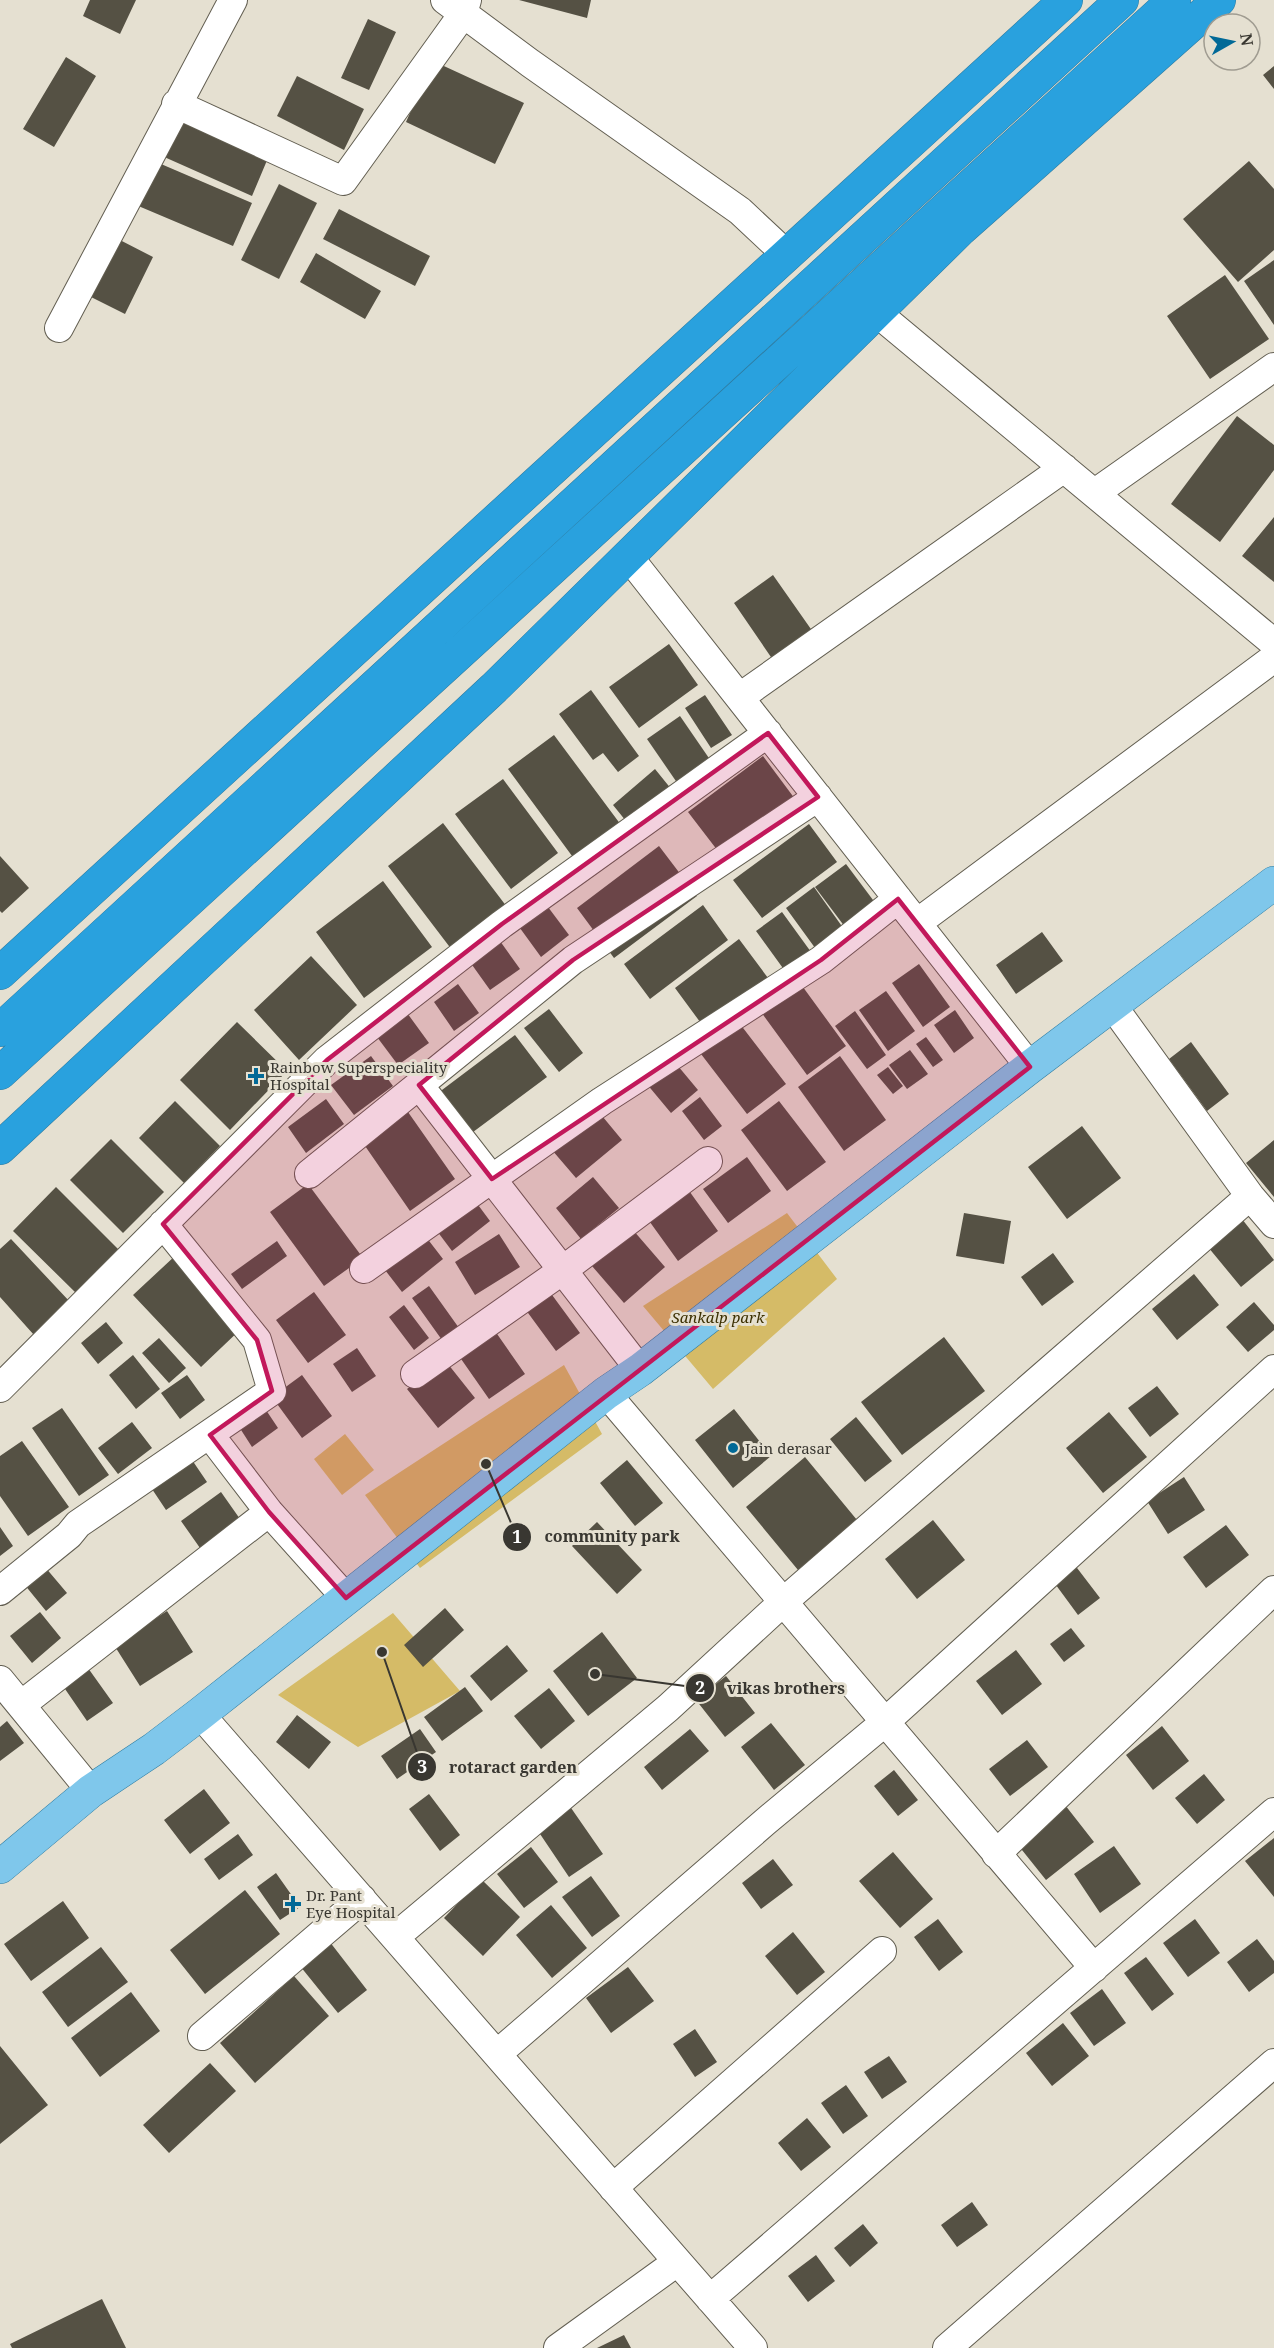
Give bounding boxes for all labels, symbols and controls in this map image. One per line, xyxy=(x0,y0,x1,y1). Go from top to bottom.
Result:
north arrow xyxy=(1202,12,1262,72)
text: N xyxy=(1235,32,1259,48)
place label: Rainbow Superspeciality Hospital xyxy=(270,1057,448,1094)
marker: Rainbow Superspeciality Hospital xyxy=(247,1067,265,1085)
park label: Sankalp park xyxy=(671,1307,765,1327)
place label: Jain derasar xyxy=(744,1438,832,1458)
marker: Jain derasar xyxy=(726,1441,740,1455)
callout: community park xyxy=(502,1520,691,1554)
text: 1 xyxy=(512,1524,522,1548)
text: community park xyxy=(544,1525,680,1547)
callout: vikas brothers xyxy=(685,1671,857,1705)
text: 2 xyxy=(695,1675,705,1699)
text: vikas brothers xyxy=(727,1677,845,1699)
callout: rotaract garden xyxy=(407,1750,589,1784)
text: 3 xyxy=(417,1754,427,1778)
text: rotaract garden xyxy=(449,1756,577,1778)
place label: Dr. Pant Eye Hospital xyxy=(306,1885,396,1922)
marker: Dr. Pant Eye Hospital xyxy=(284,1895,302,1913)

